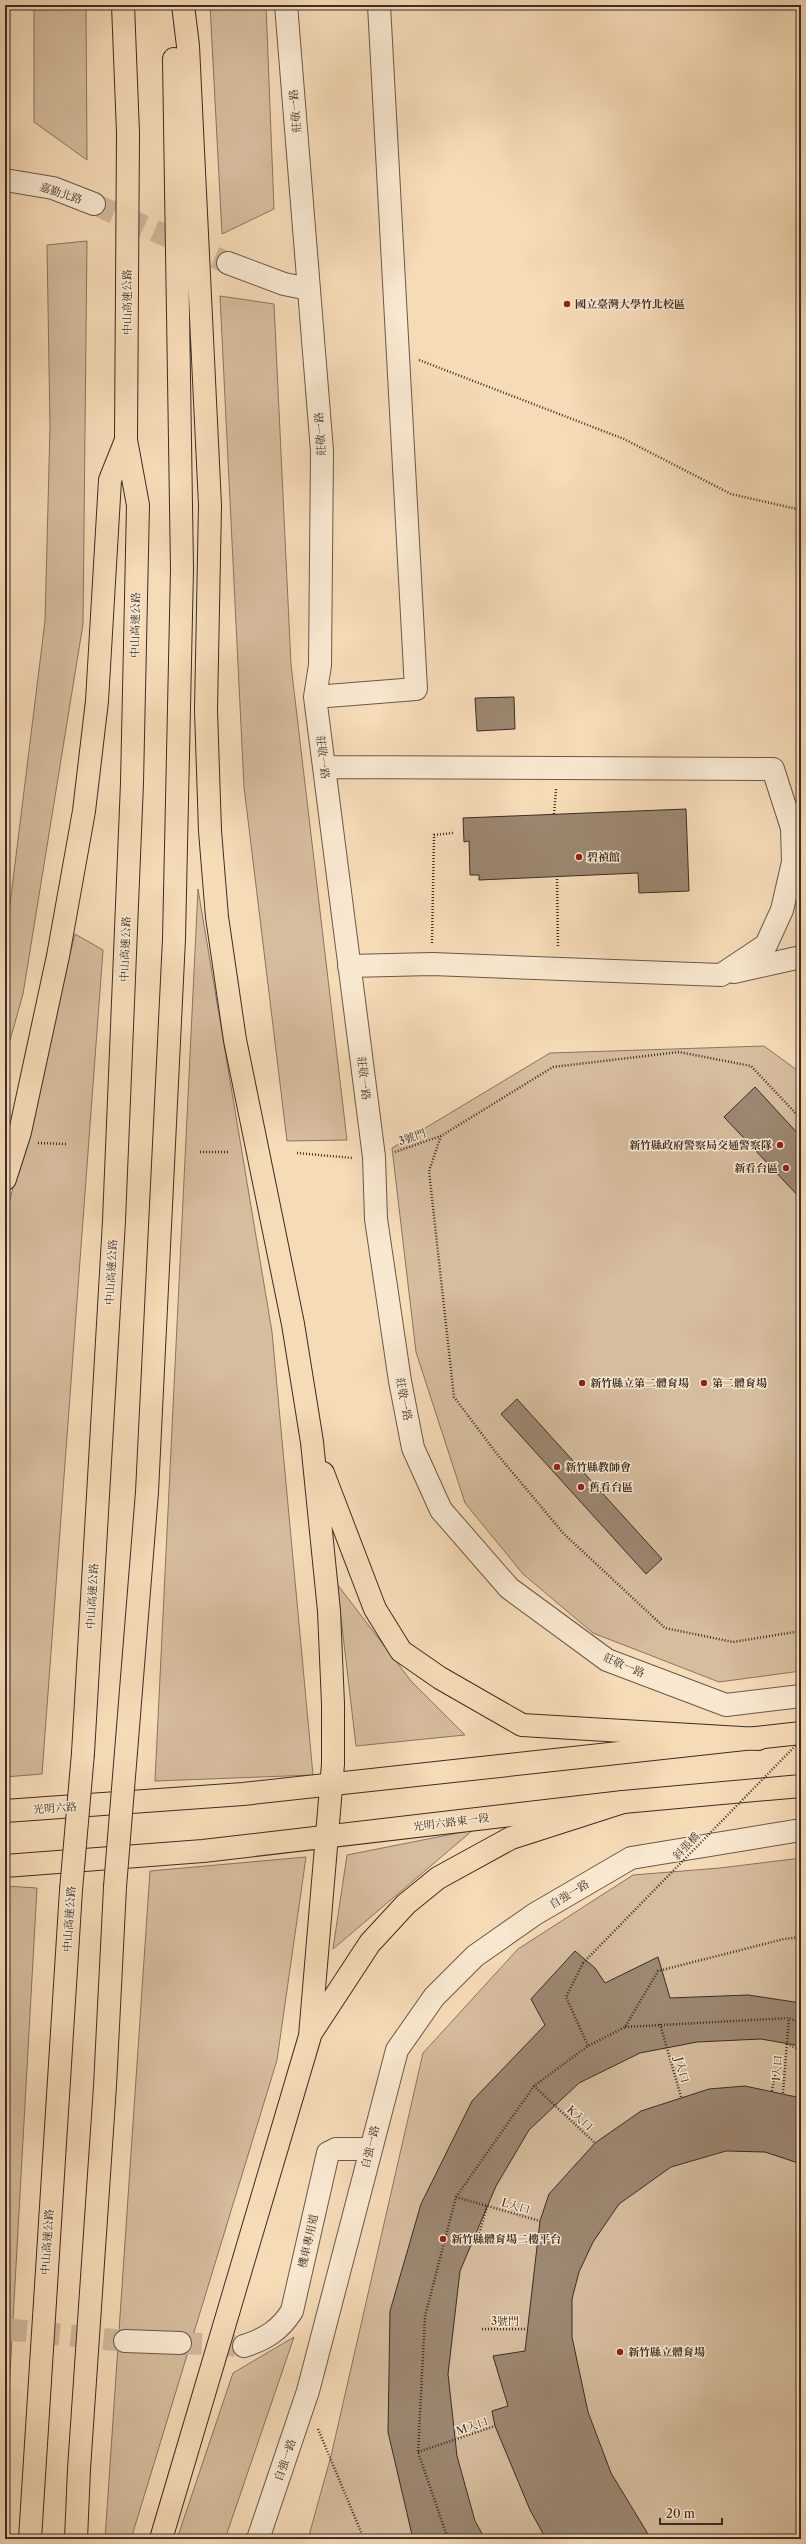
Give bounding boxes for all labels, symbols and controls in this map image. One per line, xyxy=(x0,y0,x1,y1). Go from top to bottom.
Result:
street label: 莊敬一路 xyxy=(286,88,304,134)
street label: 嘉勤北路 xyxy=(38,180,84,206)
street label: 中山高速公路 xyxy=(120,269,134,335)
place label: 國立臺灣大學竹北校區 xyxy=(575,297,685,311)
marker: 國立臺灣大學竹北校區 xyxy=(562,299,572,309)
street label: 莊敬一路 xyxy=(311,412,329,456)
street label: 中山高速公路 xyxy=(127,592,143,658)
street label: 莊敬一路 xyxy=(313,734,333,780)
place label: 碧禎館 xyxy=(587,850,620,864)
marker: 碧禎館 xyxy=(574,852,584,862)
street label: 中山高速公路 xyxy=(117,916,133,982)
street label: 莊敬一路 xyxy=(354,1055,374,1101)
street label: 3號門 xyxy=(396,1126,428,1148)
place label: 新竹縣政府警察局交通警察隊 xyxy=(629,1138,772,1152)
marker: 新竹縣政府警察局交通警察隊 xyxy=(775,1140,785,1150)
place label: 新看台區 xyxy=(734,1161,778,1175)
marker: 新看台區 xyxy=(781,1163,791,1173)
street label: 中山高速公路 xyxy=(102,1239,120,1305)
street label: 莊敬一路 xyxy=(393,1376,415,1422)
place label: 新竹縣立第二體育場 xyxy=(590,1376,689,1390)
place label: 第二體育場 xyxy=(712,1376,767,1390)
marker: 新竹縣立第二體育場 xyxy=(577,1378,587,1388)
marker: 第二體育場 xyxy=(699,1378,709,1388)
place label: 新竹縣教師會 xyxy=(565,1460,631,1474)
marker: 新竹縣教師會 xyxy=(552,1462,562,1472)
place label: 舊看台區 xyxy=(589,1480,633,1494)
marker: 舊看台區 xyxy=(576,1482,586,1492)
street label: 中山高速公路 xyxy=(83,1563,101,1629)
street label: 莊敬一路 xyxy=(601,1650,647,1680)
street label: 光明六路 xyxy=(33,1799,77,1817)
street label: 光明六路東一段 xyxy=(412,1810,490,1834)
street label: 斜張橋 xyxy=(670,1829,702,1863)
street label: 自強一路 xyxy=(547,1877,591,1911)
street label: 中山高速公路 xyxy=(60,1886,78,1952)
street label: J入口 xyxy=(671,2054,692,2084)
street label: I入口 xyxy=(769,2054,785,2082)
street label: K入口 xyxy=(564,2102,596,2134)
street label: 自強一路 xyxy=(358,2124,382,2170)
street label: L入口 xyxy=(500,2195,532,2217)
street label: 中山高速公路 xyxy=(38,2209,56,2275)
street label: 機車專用道 xyxy=(295,2213,321,2269)
place label: 新竹縣體育場二樓平台 xyxy=(451,2232,561,2246)
marker: 新竹縣體育場二樓平台 xyxy=(438,2234,448,2244)
street label: 3號門 xyxy=(491,2314,519,2328)
place label: 新竹縣立體育場 xyxy=(628,2345,705,2359)
marker: 新竹縣立體育場 xyxy=(615,2347,625,2357)
street label: M入口 xyxy=(454,2414,490,2438)
street label: 自強一路 xyxy=(271,2437,299,2483)
scale bar xyxy=(660,2500,722,2526)
text: 20 m xyxy=(666,2506,695,2521)

